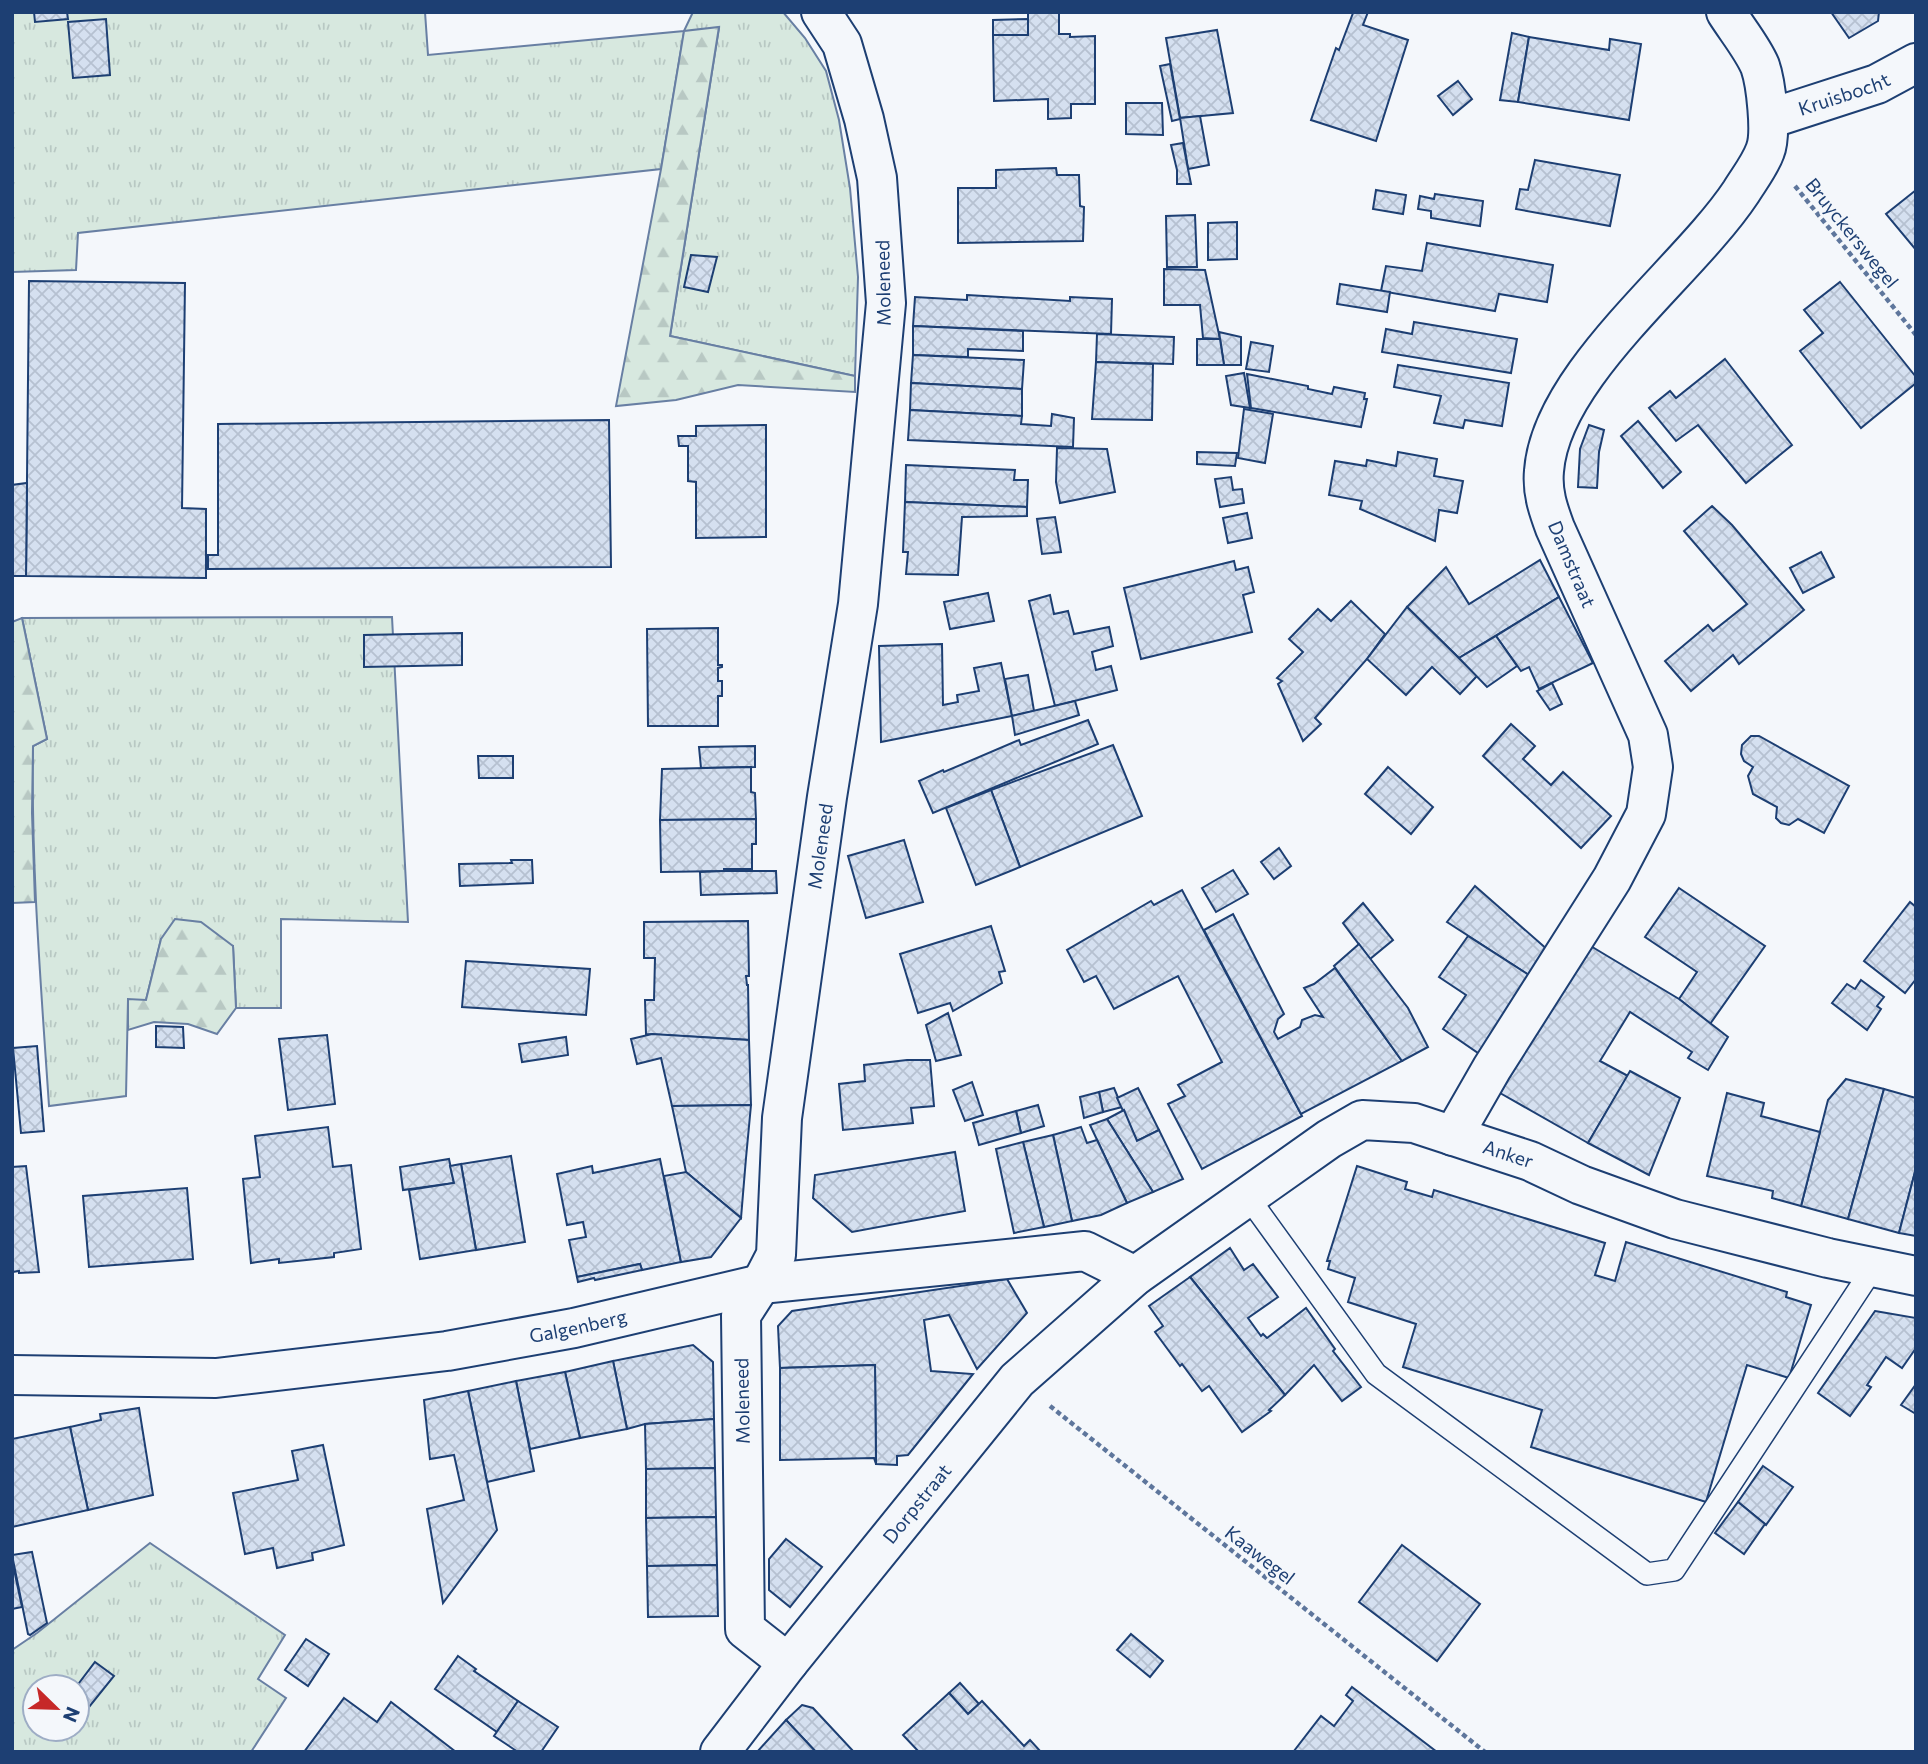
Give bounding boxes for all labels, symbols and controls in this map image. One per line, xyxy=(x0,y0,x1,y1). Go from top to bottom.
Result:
street label: Kruisbocht xyxy=(1795,67,1894,120)
street label: Bruyckerswegel xyxy=(1801,173,1904,292)
street label: Moleneed xyxy=(870,240,895,326)
street label: Damstraat xyxy=(1544,517,1601,611)
street label: Moleneed xyxy=(802,802,837,890)
street label: Anker xyxy=(1480,1134,1537,1172)
street label: Galgenberg xyxy=(527,1304,629,1347)
street label: Moleneed xyxy=(729,1358,754,1444)
street label: Dorpstraat xyxy=(878,1459,956,1548)
street label: Kaawegel xyxy=(1221,1520,1300,1589)
north arrow xyxy=(21,1673,91,1743)
text: N xyxy=(59,1704,85,1726)

